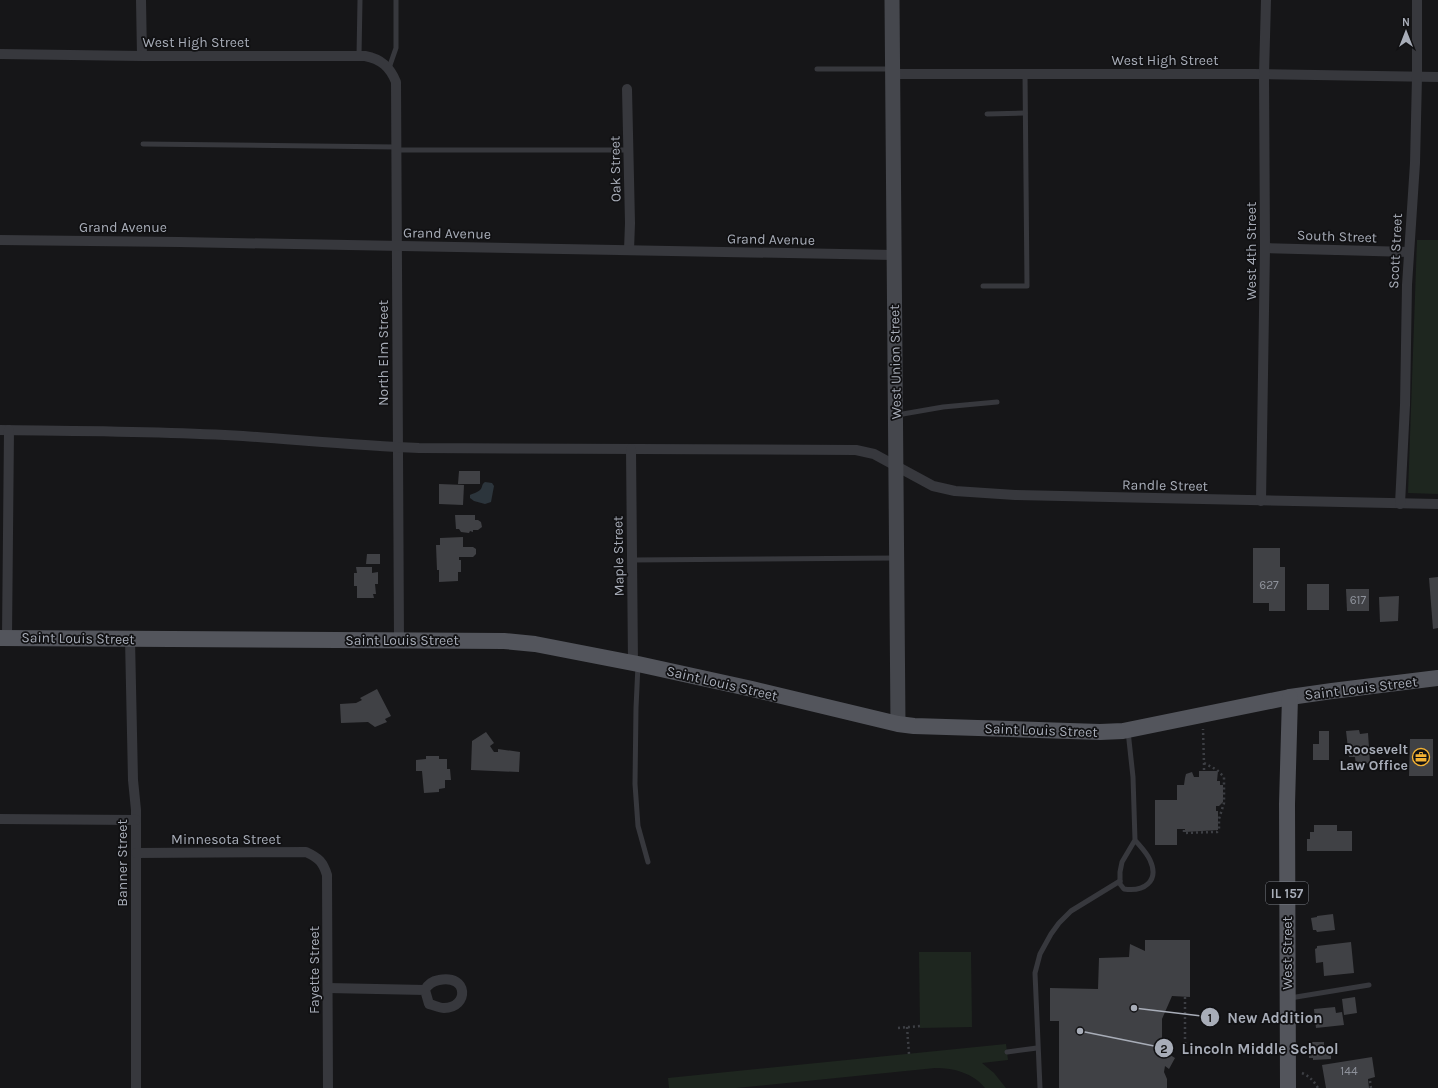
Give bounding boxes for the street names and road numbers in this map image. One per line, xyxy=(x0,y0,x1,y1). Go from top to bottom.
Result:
street label: West High Street xyxy=(143,34,249,51)
street label: West High Street xyxy=(1112,52,1218,69)
street label: Oak Street xyxy=(606,136,625,202)
street label: West 4th Street xyxy=(1243,202,1260,300)
street label: Scott Street xyxy=(1385,213,1406,289)
street label: Grand Avenue xyxy=(79,219,167,236)
street label: Grand Avenue xyxy=(403,224,491,243)
street label: South Street xyxy=(1297,227,1377,246)
street label: Grand Avenue xyxy=(727,230,815,249)
street label: North Elm Street xyxy=(375,300,392,406)
street label: West Union Street xyxy=(886,304,905,420)
street label: Randle Street xyxy=(1122,476,1208,495)
street label: Maple Street xyxy=(609,516,628,596)
street label: Saint Louis Street xyxy=(21,629,135,648)
street label: Saint Louis Street xyxy=(345,632,459,649)
street label: Saint Louis Street xyxy=(665,662,779,705)
street label: Saint Louis Street xyxy=(1304,673,1418,704)
street label: Saint Louis Street xyxy=(984,720,1098,741)
street label: Banner Street xyxy=(114,819,131,907)
street label: Minnesota Street xyxy=(171,831,281,848)
road number: IL 157 xyxy=(1266,882,1308,904)
street label: West Street xyxy=(1279,916,1296,990)
street label: Fayette Street xyxy=(306,926,323,1014)

